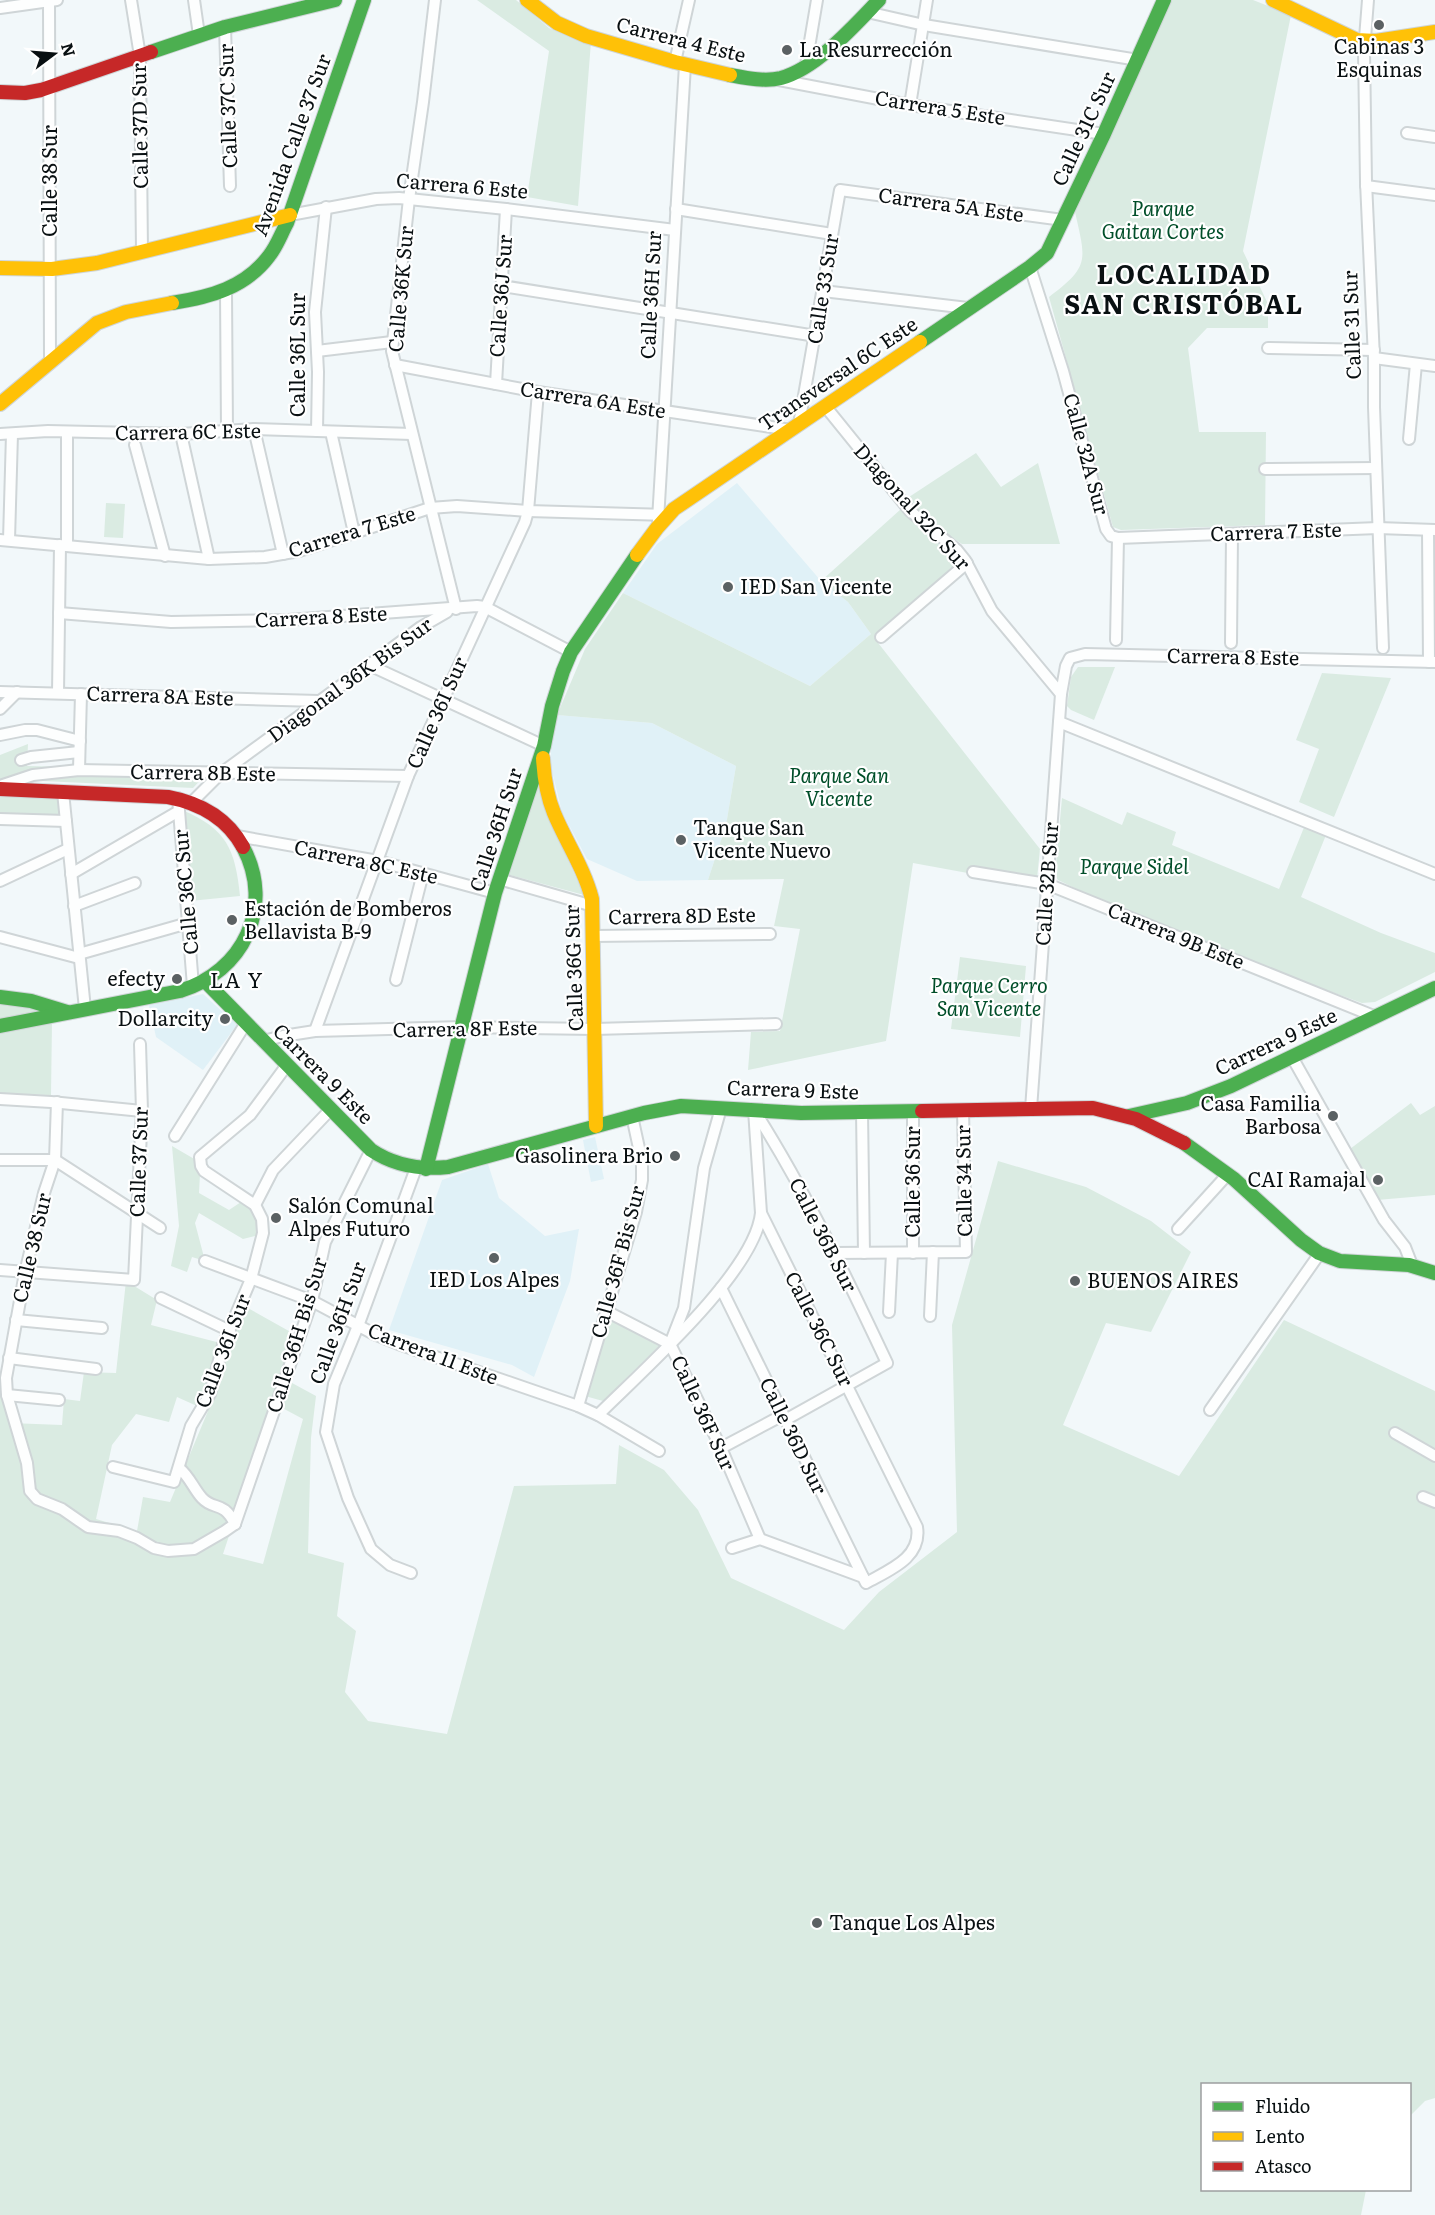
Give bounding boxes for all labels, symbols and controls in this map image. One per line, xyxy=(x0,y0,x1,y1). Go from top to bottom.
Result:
street label: Carrera 4 Este xyxy=(614,7,749,69)
marker: Cabinas 3 Esquinas xyxy=(1372,18,1386,32)
north arrow xyxy=(24,24,84,84)
place label: Cabinas 3 Esquinas xyxy=(1334,30,1424,83)
place label: La Resurrección xyxy=(799,33,953,63)
text: N xyxy=(56,40,83,59)
street label: Calle 37C Sur xyxy=(209,43,243,169)
marker: La Resurrección xyxy=(780,43,794,57)
street label: Avenida Calle 37 Sur xyxy=(243,49,337,240)
street label: Calle 37D Sur xyxy=(122,62,154,189)
street label: Calle 31C Sur xyxy=(1043,66,1122,190)
street label: Carrera 5 Este xyxy=(873,81,1008,131)
street label: Calle 38 Sur xyxy=(33,125,63,237)
street label: Carrera 6 Este xyxy=(395,163,529,205)
street label: Carrera 5A Este xyxy=(877,178,1026,228)
park label: Parque Gaitan Cortes xyxy=(1102,192,1224,245)
street label: Calle 36K Sur xyxy=(379,224,420,353)
street label: Calle 36H Sur xyxy=(631,229,667,360)
street label: Calle 33 Sur xyxy=(798,231,845,346)
street label: Calle 36J Sur xyxy=(480,233,518,358)
district label: LOCALIDAD SAN CRISTÓBAL xyxy=(1064,253,1304,322)
street label: Calle 31 Sur xyxy=(1333,270,1367,380)
street label: Calle 36L Sur xyxy=(281,292,311,417)
street label: Transversal 6C Este xyxy=(751,308,923,437)
street label: Carrera 6A Este xyxy=(518,372,668,424)
street label: Calle 32A Sur xyxy=(1057,389,1119,518)
street label: Carrera 6C Este xyxy=(115,414,261,446)
street label: Diagonal 32C Sur xyxy=(848,435,979,576)
street label: Carrera 7 Este xyxy=(284,497,419,564)
street label: Carrera 7 Este xyxy=(1210,513,1342,547)
place label: IED San Vicente xyxy=(740,570,892,600)
marker: IED San Vicente xyxy=(721,580,735,594)
street label: Carrera 8 Este xyxy=(254,597,388,633)
street label: Diagonal 36K Bis Sur xyxy=(260,608,438,748)
street label: Carrera 8 Este xyxy=(1167,639,1300,671)
street label: Calle 36I Sur xyxy=(397,651,473,773)
street label: Carrera 8A Este xyxy=(86,676,234,712)
street label: Carrera 8B Este xyxy=(130,755,276,787)
park label: Parque San Vicente xyxy=(789,759,889,812)
street label: Calle 36H Sur xyxy=(460,763,528,895)
place label: Tanque San Vicente Nuevo xyxy=(693,811,831,864)
street label: Calle 32B Sur xyxy=(1026,821,1064,947)
street label: Calle 36C Sur xyxy=(164,828,204,956)
street label: Carrera 8C Este xyxy=(292,830,441,890)
marker: Tanque San Vicente Nuevo xyxy=(674,833,688,847)
park label: Parque Sidel xyxy=(1079,850,1189,880)
place label: Estación de Bomberos Bellavista B-9 xyxy=(244,892,452,945)
street label: Carrera 9B Este xyxy=(1104,893,1250,975)
street label: Carrera 8D Este xyxy=(608,898,756,930)
street label: Calle 36G Sur xyxy=(555,904,589,1032)
marker: Estación de Bomberos Bellavista B-9 xyxy=(225,913,239,927)
place label: efecty xyxy=(107,962,165,992)
district label: LA Y xyxy=(210,963,264,994)
park label: Parque Cerro San Vicente xyxy=(930,969,1048,1022)
marker: efecty xyxy=(170,972,184,986)
street label: Carrera 9 Este xyxy=(1209,999,1341,1082)
place label: Dollarcity xyxy=(117,1002,213,1032)
street label: Carrera 8F Este xyxy=(392,1011,538,1043)
marker: Dollarcity xyxy=(218,1012,232,1026)
street label: Carrera 9 Este xyxy=(267,1015,382,1130)
street label: Carrera 9 Este xyxy=(727,1071,860,1105)
place label: Casa Familia Barbosa xyxy=(1201,1087,1321,1140)
street label: Calle 37 Sur xyxy=(120,1106,154,1218)
marker: Casa Familia Barbosa xyxy=(1326,1109,1340,1123)
street label: Calle 34 Sur xyxy=(946,1124,978,1237)
street label: Calle 36 Sur xyxy=(896,1126,926,1238)
place label: Gasolinera Brio xyxy=(515,1139,663,1169)
marker: Gasolinera Brio xyxy=(668,1149,682,1163)
place label: CAI Ramajal xyxy=(1248,1163,1366,1193)
street label: Calle 36B Sur xyxy=(783,1172,867,1297)
marker: CAI Ramajal xyxy=(1371,1173,1385,1187)
street label: Calle 36F Bis Sur xyxy=(581,1181,651,1341)
street label: Calle 38 Sur xyxy=(3,1189,57,1305)
place label: Salón Comunal Alpes Futuro xyxy=(288,1189,434,1242)
marker: Salón Comunal Alpes Futuro xyxy=(269,1211,283,1225)
marker: IED Los Alpes xyxy=(487,1251,501,1265)
street label: Calle 36H Bis Sur xyxy=(257,1252,333,1416)
street label: Calle 36H Sur xyxy=(300,1256,372,1388)
place label: IED Los Alpes xyxy=(429,1263,559,1293)
place label: BUENOS AIRES xyxy=(1087,1264,1239,1294)
street label: Calle 36C Sur xyxy=(779,1265,863,1391)
marker: BUENOS AIRES xyxy=(1068,1274,1082,1288)
street label: Calle 36I Sur xyxy=(186,1288,257,1412)
street label: Carrera 11 Este xyxy=(364,1313,503,1391)
street label: Calle 36F Sur xyxy=(665,1350,745,1475)
street label: Calle 36D Sur xyxy=(753,1372,836,1499)
place label: Tanque Los Alpes xyxy=(829,1906,995,1936)
marker: Tanque Los Alpes xyxy=(810,1916,824,1930)
legend xyxy=(1201,2083,1411,2191)
text: Fluido xyxy=(1255,2092,1310,2119)
text: Lento xyxy=(1255,2122,1305,2149)
text: Atasco xyxy=(1255,2152,1312,2179)

